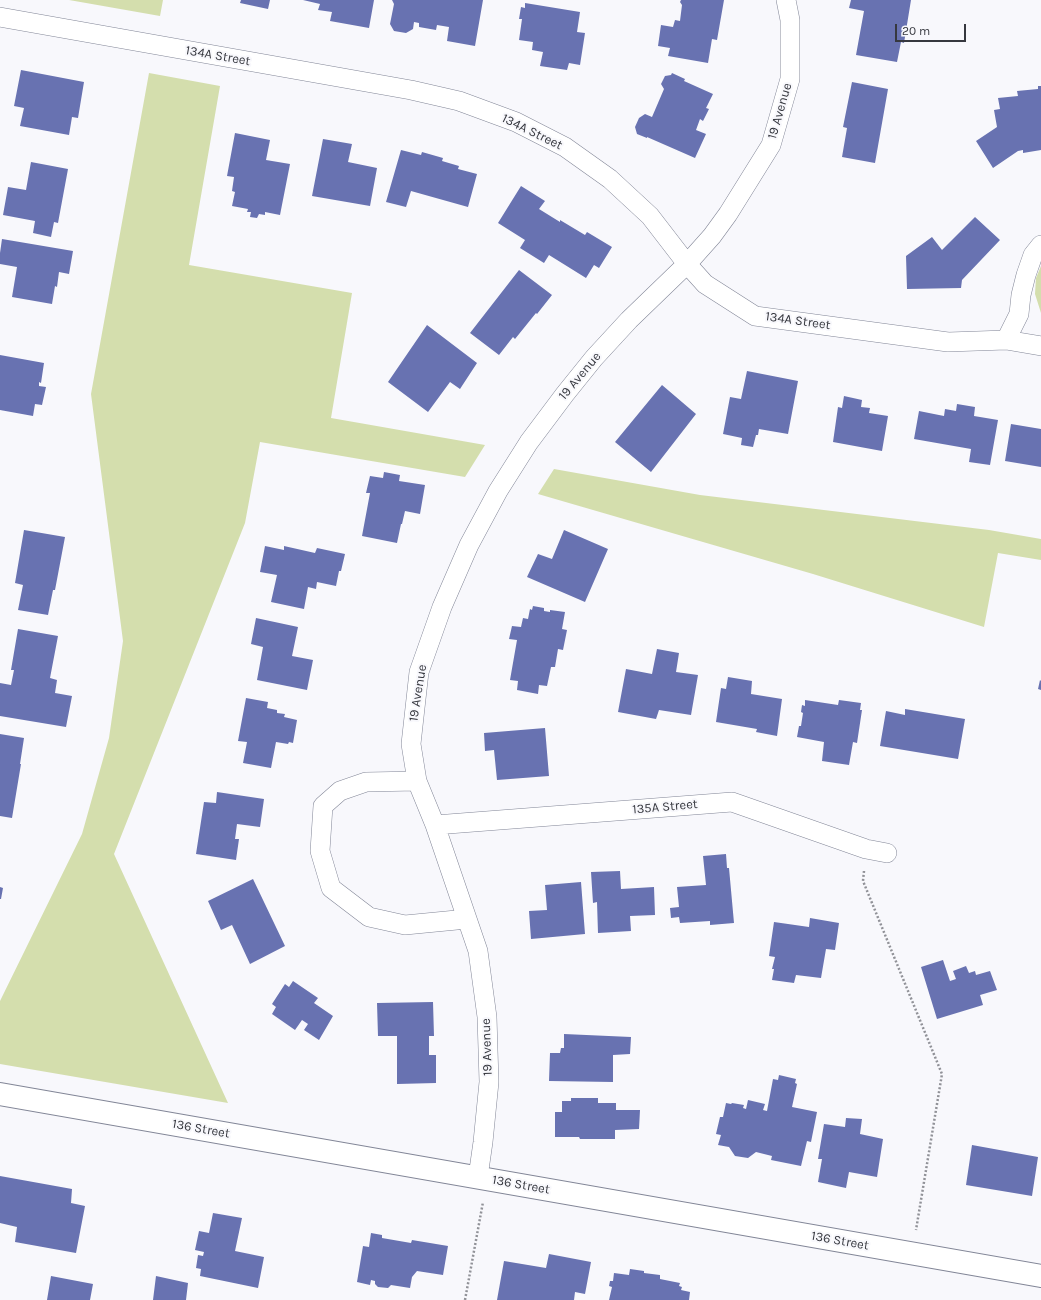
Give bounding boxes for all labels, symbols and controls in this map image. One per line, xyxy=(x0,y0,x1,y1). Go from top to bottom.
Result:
scale bar xyxy=(897,16,968,42)
text: 20 m xyxy=(902,24,930,38)
street label: 134A Street xyxy=(184,43,252,69)
street label: 19 Avenue xyxy=(765,81,795,141)
street label: 134A Street xyxy=(499,111,565,153)
street label: 134A Street xyxy=(764,309,832,333)
street label: 19 Avenue xyxy=(555,349,605,403)
street label: 19 Avenue xyxy=(406,663,430,723)
street label: 135A Street xyxy=(632,796,698,818)
street label: 19 Avenue xyxy=(478,1018,496,1076)
street label: 136 Street xyxy=(171,1116,231,1142)
street label: 136 Street xyxy=(491,1172,551,1198)
street label: 136 Street xyxy=(810,1228,870,1254)

